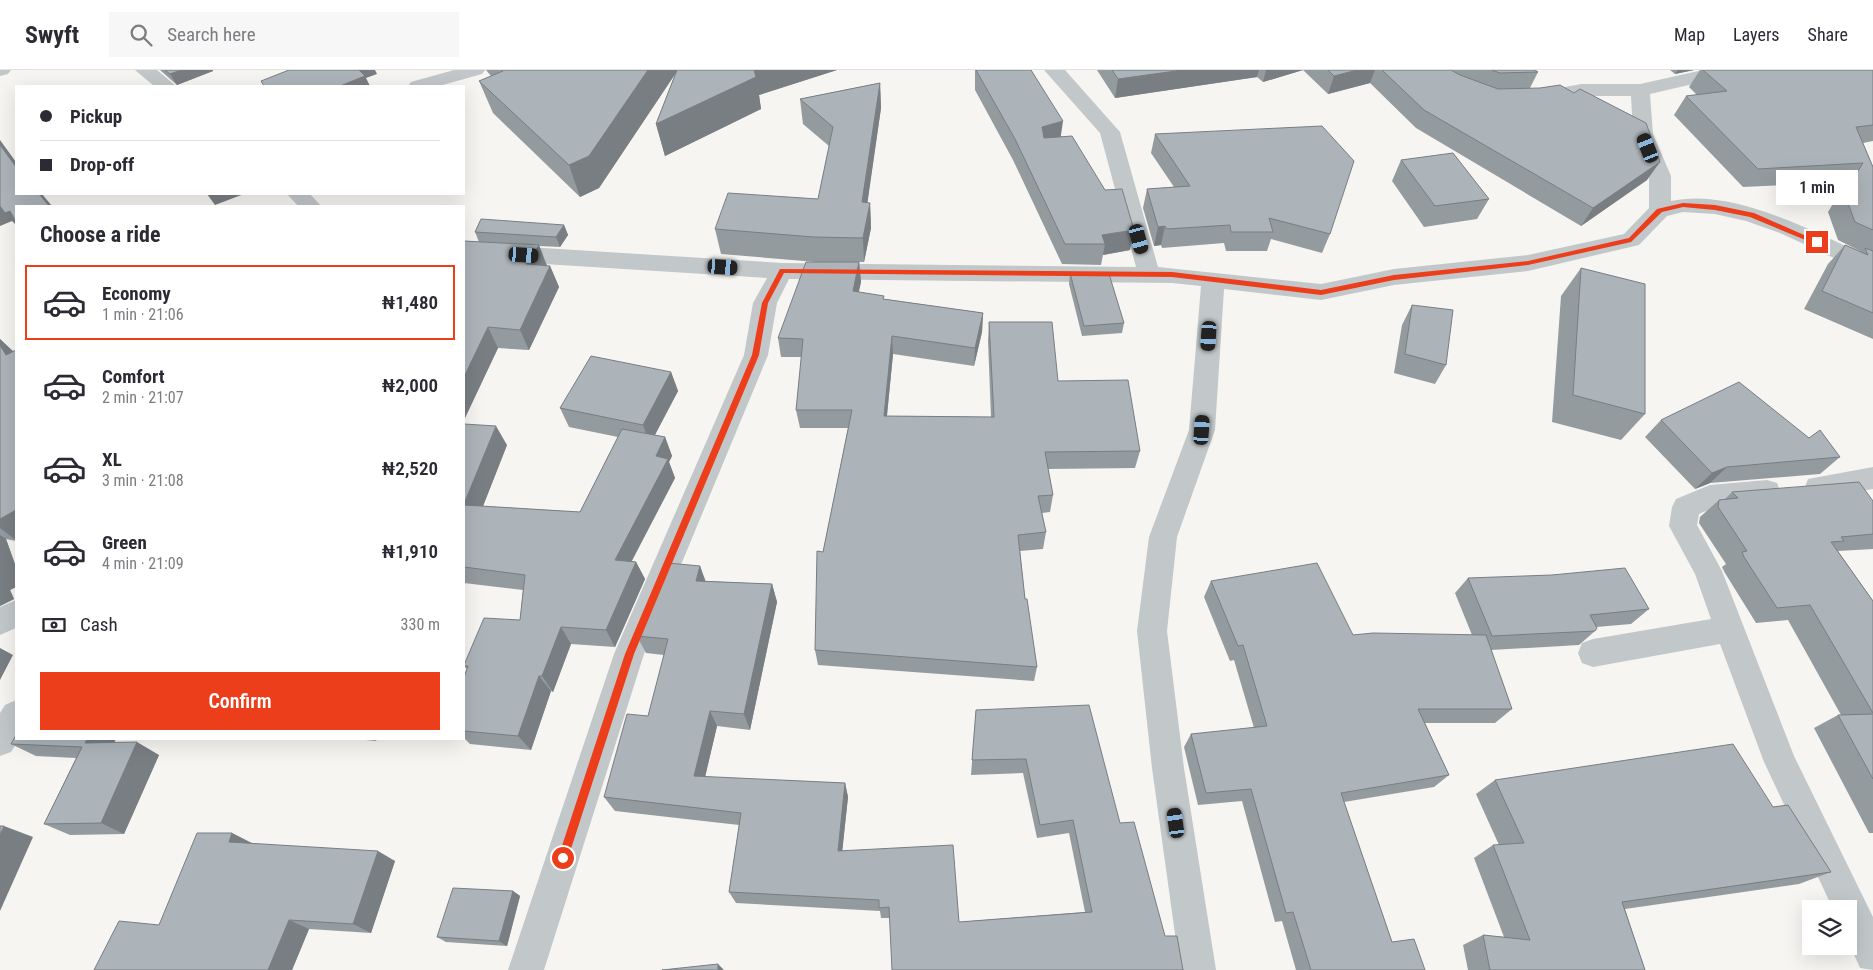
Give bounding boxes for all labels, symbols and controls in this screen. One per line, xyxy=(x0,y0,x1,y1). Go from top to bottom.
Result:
search box xyxy=(109,12,459,57)
text: Swyft xyxy=(25,21,79,49)
icon: search xyxy=(127,21,155,49)
text: Search here xyxy=(167,23,256,46)
text: Map xyxy=(1674,24,1705,45)
text: Layers xyxy=(1733,24,1780,45)
text: Share xyxy=(1808,24,1848,45)
text: Pickup xyxy=(70,105,122,128)
car xyxy=(1635,131,1660,165)
text: Drop-off xyxy=(70,153,134,176)
callout: 1 min xyxy=(1776,170,1858,204)
text: 1 min xyxy=(1799,178,1835,197)
text: Choose a ride xyxy=(40,222,161,247)
car xyxy=(1127,223,1150,255)
route end xyxy=(1806,231,1828,253)
car xyxy=(508,246,539,264)
car xyxy=(707,258,738,276)
icon: car xyxy=(42,280,87,325)
text: Economy xyxy=(102,282,171,305)
text: ₦1,480 xyxy=(382,291,438,314)
text: 1 min · 21:06 xyxy=(102,305,184,324)
car xyxy=(1200,321,1217,351)
icon: car xyxy=(42,363,87,408)
text: Comfort xyxy=(102,365,165,388)
text: ₦2,000 xyxy=(382,374,438,397)
text: 2 min · 21:07 xyxy=(102,388,184,407)
car xyxy=(1193,415,1210,445)
icon: car xyxy=(42,446,87,491)
text: XL xyxy=(102,448,122,471)
text: ₦2,520 xyxy=(382,457,438,480)
text: 3 min · 21:08 xyxy=(102,471,184,490)
icon: car xyxy=(42,529,87,574)
text: Green xyxy=(102,531,147,554)
text: ₦1,910 xyxy=(382,540,438,563)
text: 4 min · 21:09 xyxy=(102,554,184,573)
icon: cash xyxy=(40,611,68,639)
text: Cash xyxy=(80,613,118,636)
text: 330 m xyxy=(401,615,440,634)
button: Confirm xyxy=(40,672,440,730)
car xyxy=(1166,807,1185,839)
route start xyxy=(552,847,574,869)
map controls xyxy=(1802,900,1857,955)
button: layers xyxy=(1802,900,1857,955)

